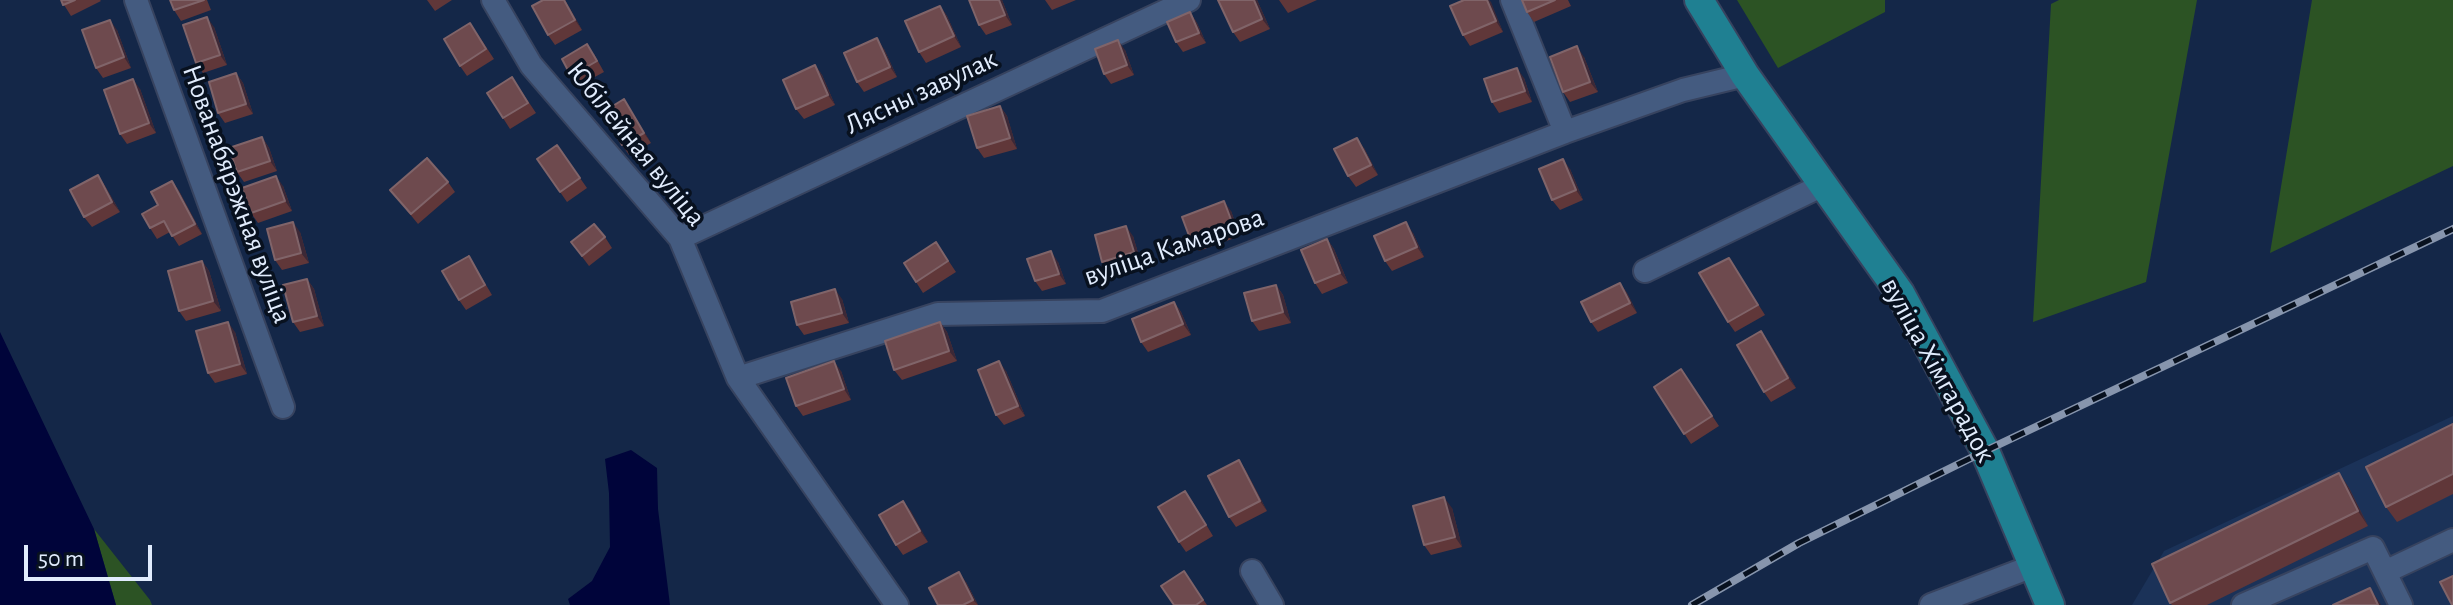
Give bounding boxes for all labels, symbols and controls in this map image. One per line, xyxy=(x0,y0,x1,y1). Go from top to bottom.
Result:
street label: Лясны завулак xyxy=(840,42,1002,142)
street label: Юбілейная вуліца xyxy=(559,55,713,233)
street label: Нованабярэжная вуліца xyxy=(175,60,299,328)
street label: вуліца Камарова xyxy=(1080,201,1268,293)
street label: вуліца Хімгарадок xyxy=(1873,272,2003,468)
scale bar xyxy=(28,529,156,579)
text: 50 m xyxy=(38,547,84,571)

